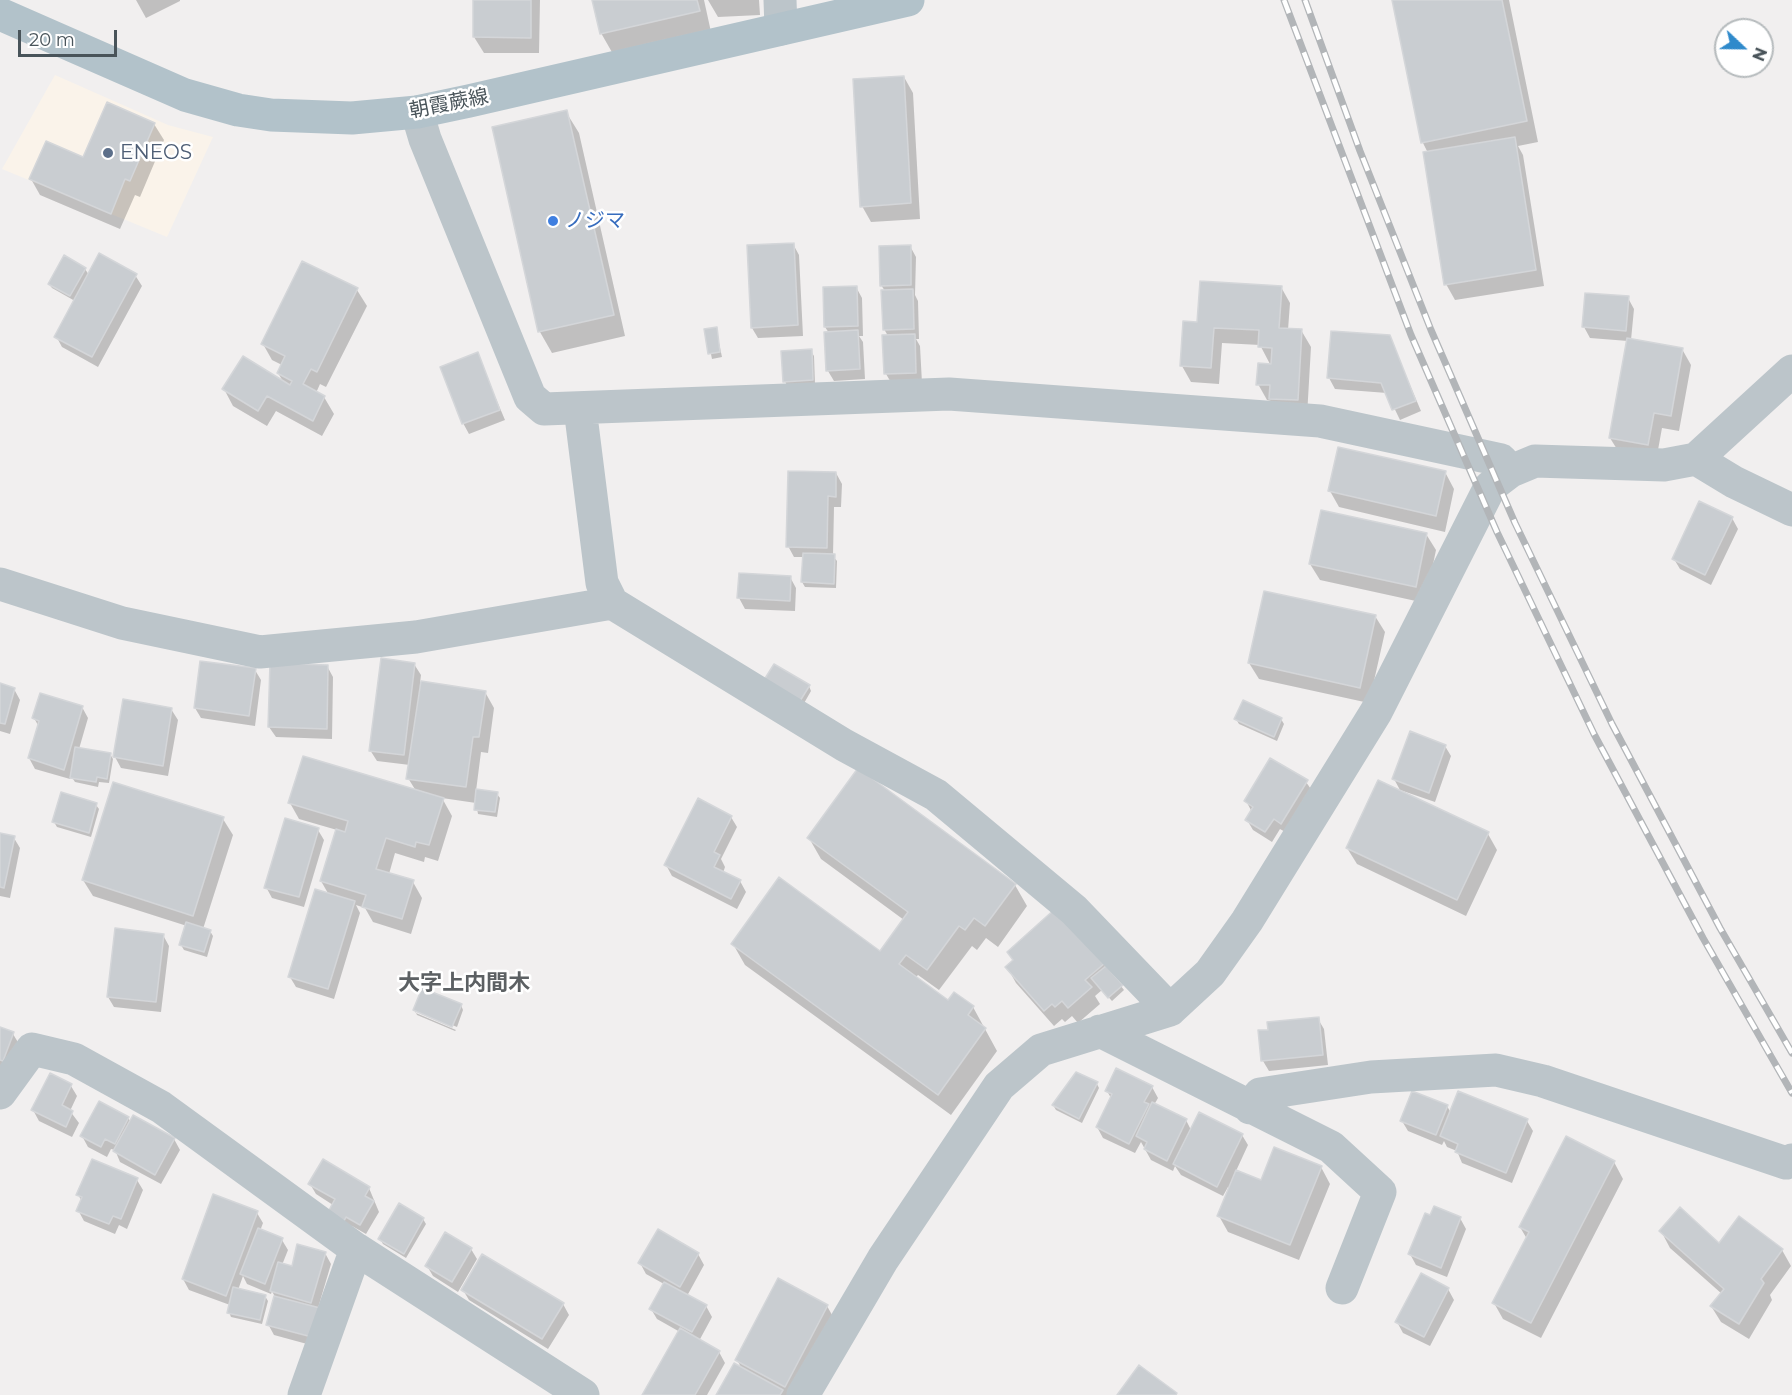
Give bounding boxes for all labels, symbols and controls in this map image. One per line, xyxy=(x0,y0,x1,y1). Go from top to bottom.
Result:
scale bar xyxy=(21,18,120,56)
north arrow xyxy=(1714,18,1774,78)
text: 20 m xyxy=(29,29,75,51)
text: N xyxy=(1748,45,1771,64)
street label: 朝霞蕨線 xyxy=(407,85,491,123)
place label: ENEOS xyxy=(120,141,192,165)
marker: ENEOS xyxy=(101,146,115,160)
place label: ノジマ xyxy=(565,209,625,233)
marker: ノジマ xyxy=(546,214,560,228)
district label: 大字上内間木 xyxy=(398,971,530,997)

